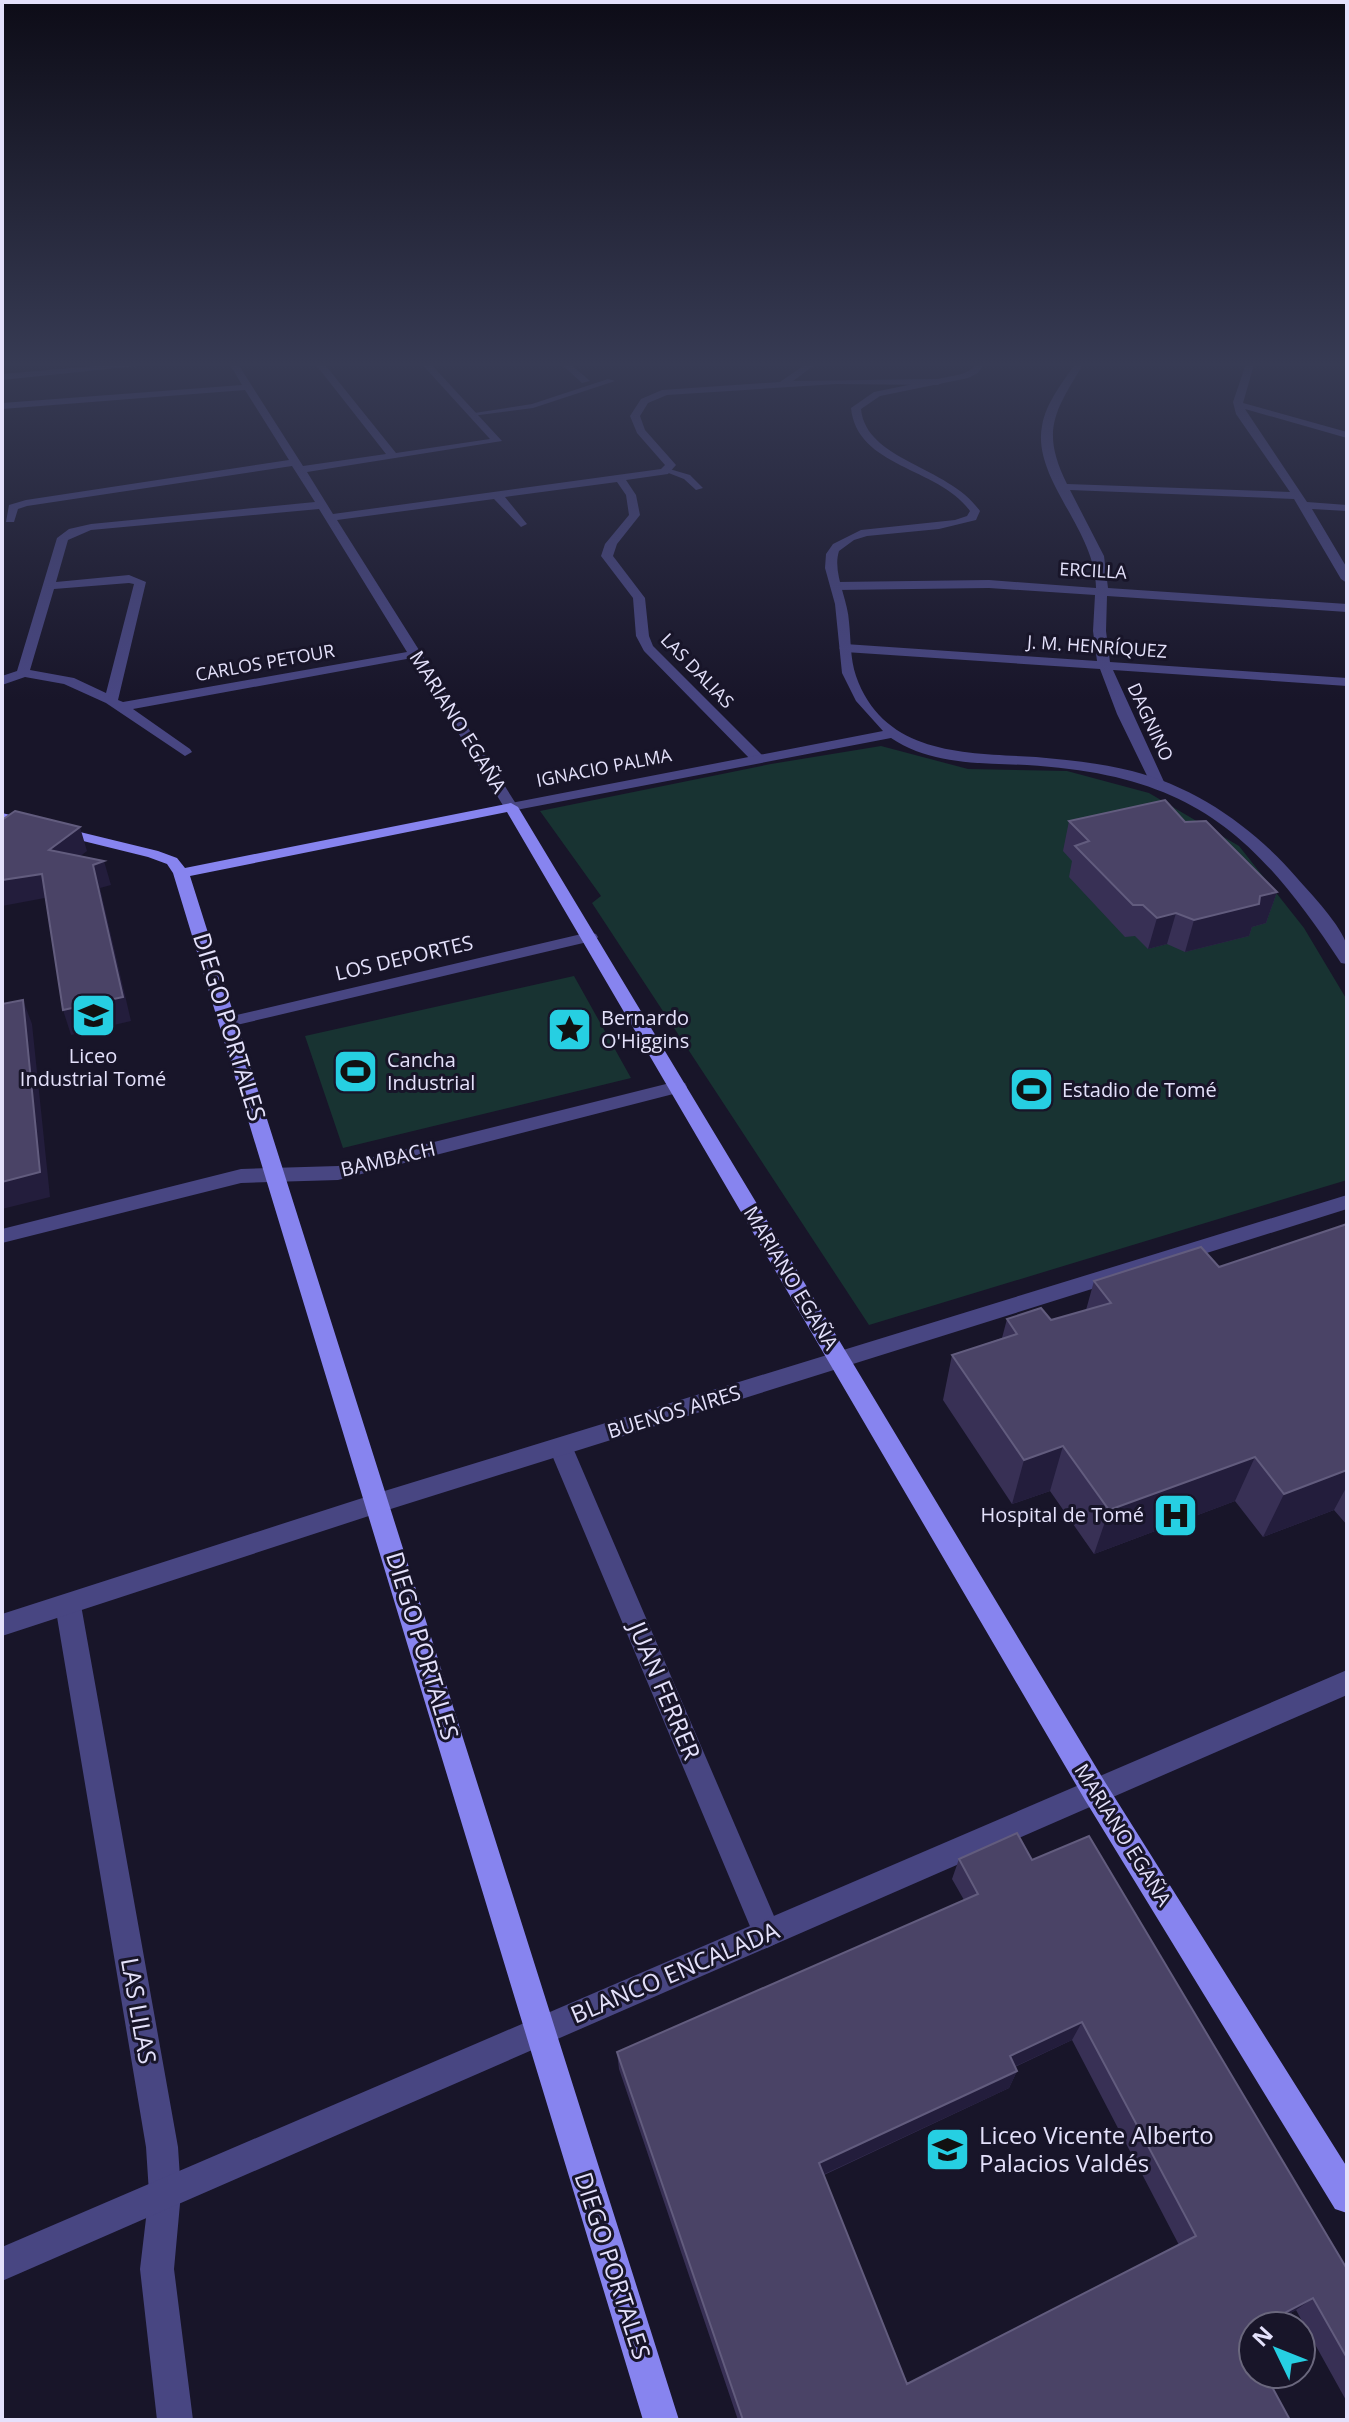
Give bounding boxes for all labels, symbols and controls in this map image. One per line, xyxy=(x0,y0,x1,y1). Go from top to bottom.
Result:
street label: ERCILLA xyxy=(1059,556,1128,584)
street label: LAS DALIAS xyxy=(656,628,740,713)
street label: J. M. HENRÍQUEZ xyxy=(1024,629,1168,663)
street label: CARLOS PETOUR xyxy=(193,638,336,686)
street label: MARIANO EGAÑA xyxy=(404,645,513,798)
street label: DAGNINO xyxy=(1122,679,1179,765)
street label: IGNACIO PALMA xyxy=(534,742,674,792)
street label: DIEGO PORTALES xyxy=(186,928,275,1125)
street label: LOS DEPORTES xyxy=(332,929,476,987)
school or university icon: Liceo Industrial Tomé xyxy=(69,992,117,1040)
place label: Bernardo O'Higgins xyxy=(601,1004,689,1054)
place icon: Bernardo O'Higgins xyxy=(546,1006,594,1054)
place label: Liceo Industrial Tomé xyxy=(20,1042,166,1092)
place label: Cancha Industrial xyxy=(387,1046,475,1096)
sports icon: Cancha Industrial xyxy=(332,1047,380,1095)
sports icon: Estadio de Tomé xyxy=(1007,1066,1055,1114)
place label: Estadio de Tomé xyxy=(1062,1076,1217,1103)
street label: BAMBACH xyxy=(338,1135,438,1183)
street label: MARIANO EGAÑA xyxy=(738,1201,845,1355)
street label: BUENOS AIRES xyxy=(604,1378,744,1445)
hospital icon: Hospital de Tomé xyxy=(1151,1491,1199,1539)
place label: Hospital de Tomé xyxy=(980,1501,1144,1528)
street label: DIEGO PORTALES xyxy=(379,1547,468,1744)
street label: JUAN FERRER xyxy=(621,1615,709,1765)
street label: MARIANO EGAÑA xyxy=(1069,1758,1178,1911)
street label: BLANCO ENCALADA xyxy=(565,1912,784,2030)
street label: LAS LILAS xyxy=(114,1955,165,2066)
place label: Liceo Vicente Alberto Palacios Valdés xyxy=(979,2118,1214,2179)
school or university icon: Liceo Vicente Alberto Palacios Valdés xyxy=(924,2126,972,2174)
street label: DIEGO PORTALES xyxy=(568,2168,659,2363)
north arrow xyxy=(1237,2310,1317,2390)
text: N xyxy=(1245,2319,1279,2352)

